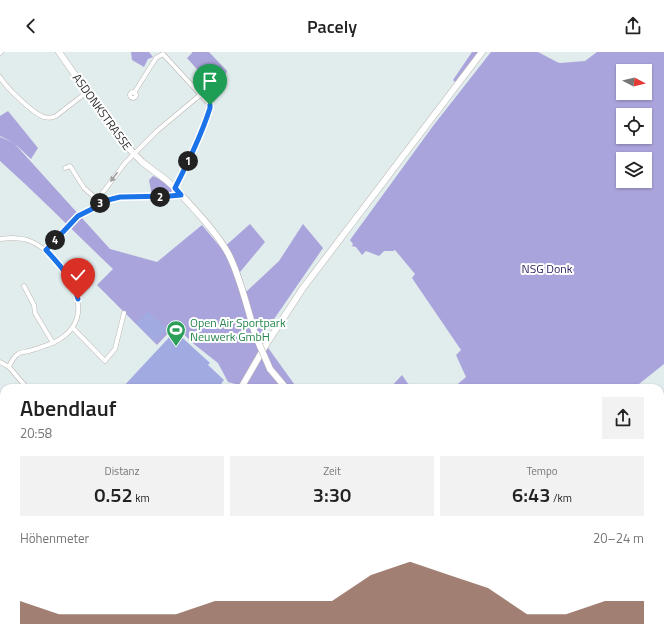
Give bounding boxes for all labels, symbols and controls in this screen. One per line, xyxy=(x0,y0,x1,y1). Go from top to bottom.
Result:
text: Pacely xyxy=(307,13,357,40)
icon: back xyxy=(20,15,42,37)
icon: share xyxy=(622,15,644,37)
pin xyxy=(193,64,227,105)
north arrow xyxy=(616,64,652,100)
map controls xyxy=(616,64,652,188)
street label: ASDONKSTRASSE xyxy=(68,69,137,154)
icon: arrive xyxy=(199,70,221,92)
button: locate xyxy=(616,108,652,144)
pin: 1 xyxy=(178,151,198,171)
button: layers xyxy=(616,152,652,188)
text: 1 xyxy=(185,153,191,169)
one-way arrow xyxy=(111,172,119,182)
pin: 2 xyxy=(150,187,170,207)
text: 2 xyxy=(157,189,163,205)
pin: 3 xyxy=(90,193,110,213)
text: 3 xyxy=(97,195,103,211)
pin: 4 xyxy=(45,230,65,250)
text: 4 xyxy=(52,232,58,248)
pin xyxy=(61,258,95,299)
park label: NSG Donk xyxy=(522,259,573,278)
icon: check xyxy=(67,264,89,286)
place label: Open Air Sportpark Neuwerk GmbH xyxy=(190,313,286,346)
sports icon: Open Air Sportpark Neuwerk GmbH xyxy=(165,319,187,347)
text: Abendlauf xyxy=(20,391,116,425)
button: share xyxy=(602,397,644,439)
text: 20:58 xyxy=(20,423,52,443)
text: Distanz xyxy=(105,463,139,479)
text: Zeit xyxy=(323,463,341,479)
text: Tempo xyxy=(526,463,558,479)
text: 0.52 xyxy=(94,479,133,510)
text: 3:30 xyxy=(313,479,351,510)
text: 6:43 xyxy=(512,479,550,510)
text: km xyxy=(133,490,150,506)
text: /km xyxy=(550,490,572,506)
text: Höhenmeter xyxy=(20,528,89,548)
text: 20–24 m xyxy=(593,528,644,548)

